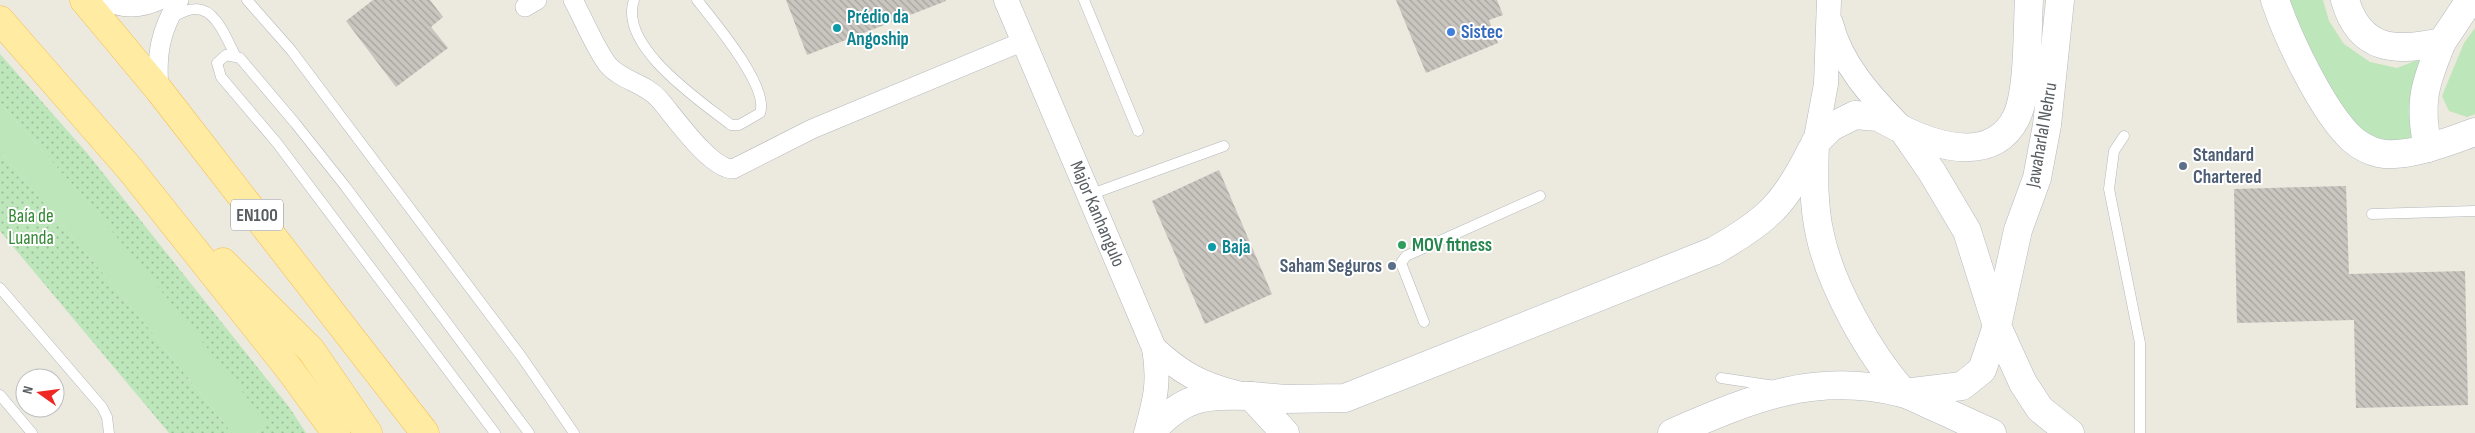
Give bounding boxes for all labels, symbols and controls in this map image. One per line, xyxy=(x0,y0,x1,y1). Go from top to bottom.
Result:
place label: Prédio da Angoship xyxy=(846,6,909,51)
place label: Sistec xyxy=(1461,21,1503,44)
marker: Prédio da Angoship xyxy=(831,22,843,34)
marker: Sistec xyxy=(1445,26,1457,38)
street label: Jawaharlal Nehru xyxy=(2021,81,2063,190)
place label: Standard Chartered xyxy=(2193,144,2262,189)
street label: Major Kanhangulo xyxy=(1064,158,1130,270)
marker: Standard Chartered xyxy=(2177,160,2189,172)
road number: EN100 xyxy=(231,200,283,230)
park label: Baía de Luanda xyxy=(8,205,54,250)
place label: MOV fitness xyxy=(1412,234,1492,257)
place label: Baja xyxy=(1222,236,1250,259)
marker: MOV fitness xyxy=(1396,239,1408,251)
marker: Baja xyxy=(1206,241,1218,253)
place label: Saham Seguros xyxy=(1280,255,1382,278)
marker: Saham Seguros xyxy=(1386,260,1398,272)
north arrow xyxy=(15,368,65,418)
text: N xyxy=(19,384,37,396)

